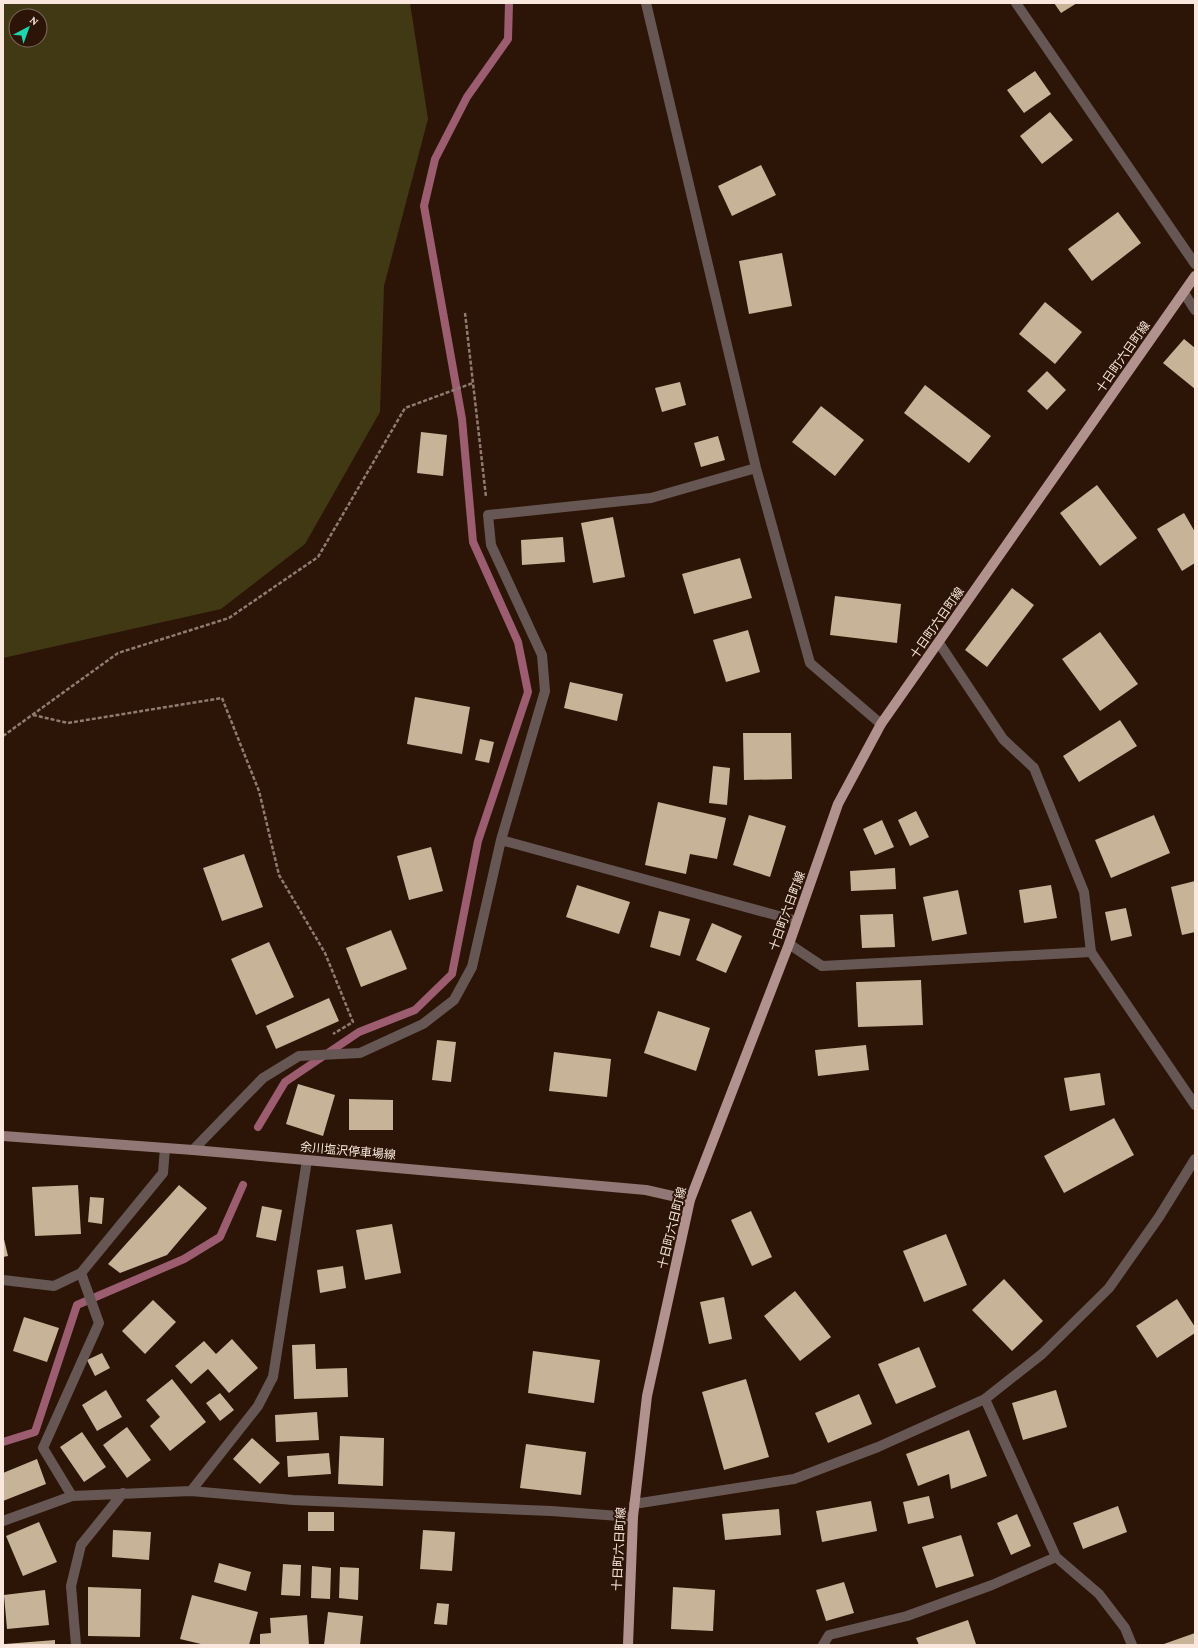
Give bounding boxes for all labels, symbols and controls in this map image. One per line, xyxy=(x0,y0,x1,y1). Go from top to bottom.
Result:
north arrow xyxy=(8,8,48,48)
text: N xyxy=(28,13,42,28)
street label: 十日町六日町線 xyxy=(1093,319,1153,395)
street label: 十日町六日町線 xyxy=(907,585,967,661)
street label: 十日町六日町線 xyxy=(766,869,808,953)
street label: 余川塩沢停車場線 xyxy=(300,1140,396,1162)
street label: 十日町六日町線 xyxy=(655,1186,689,1270)
street label: 十日町六日町線 xyxy=(610,1507,628,1591)

